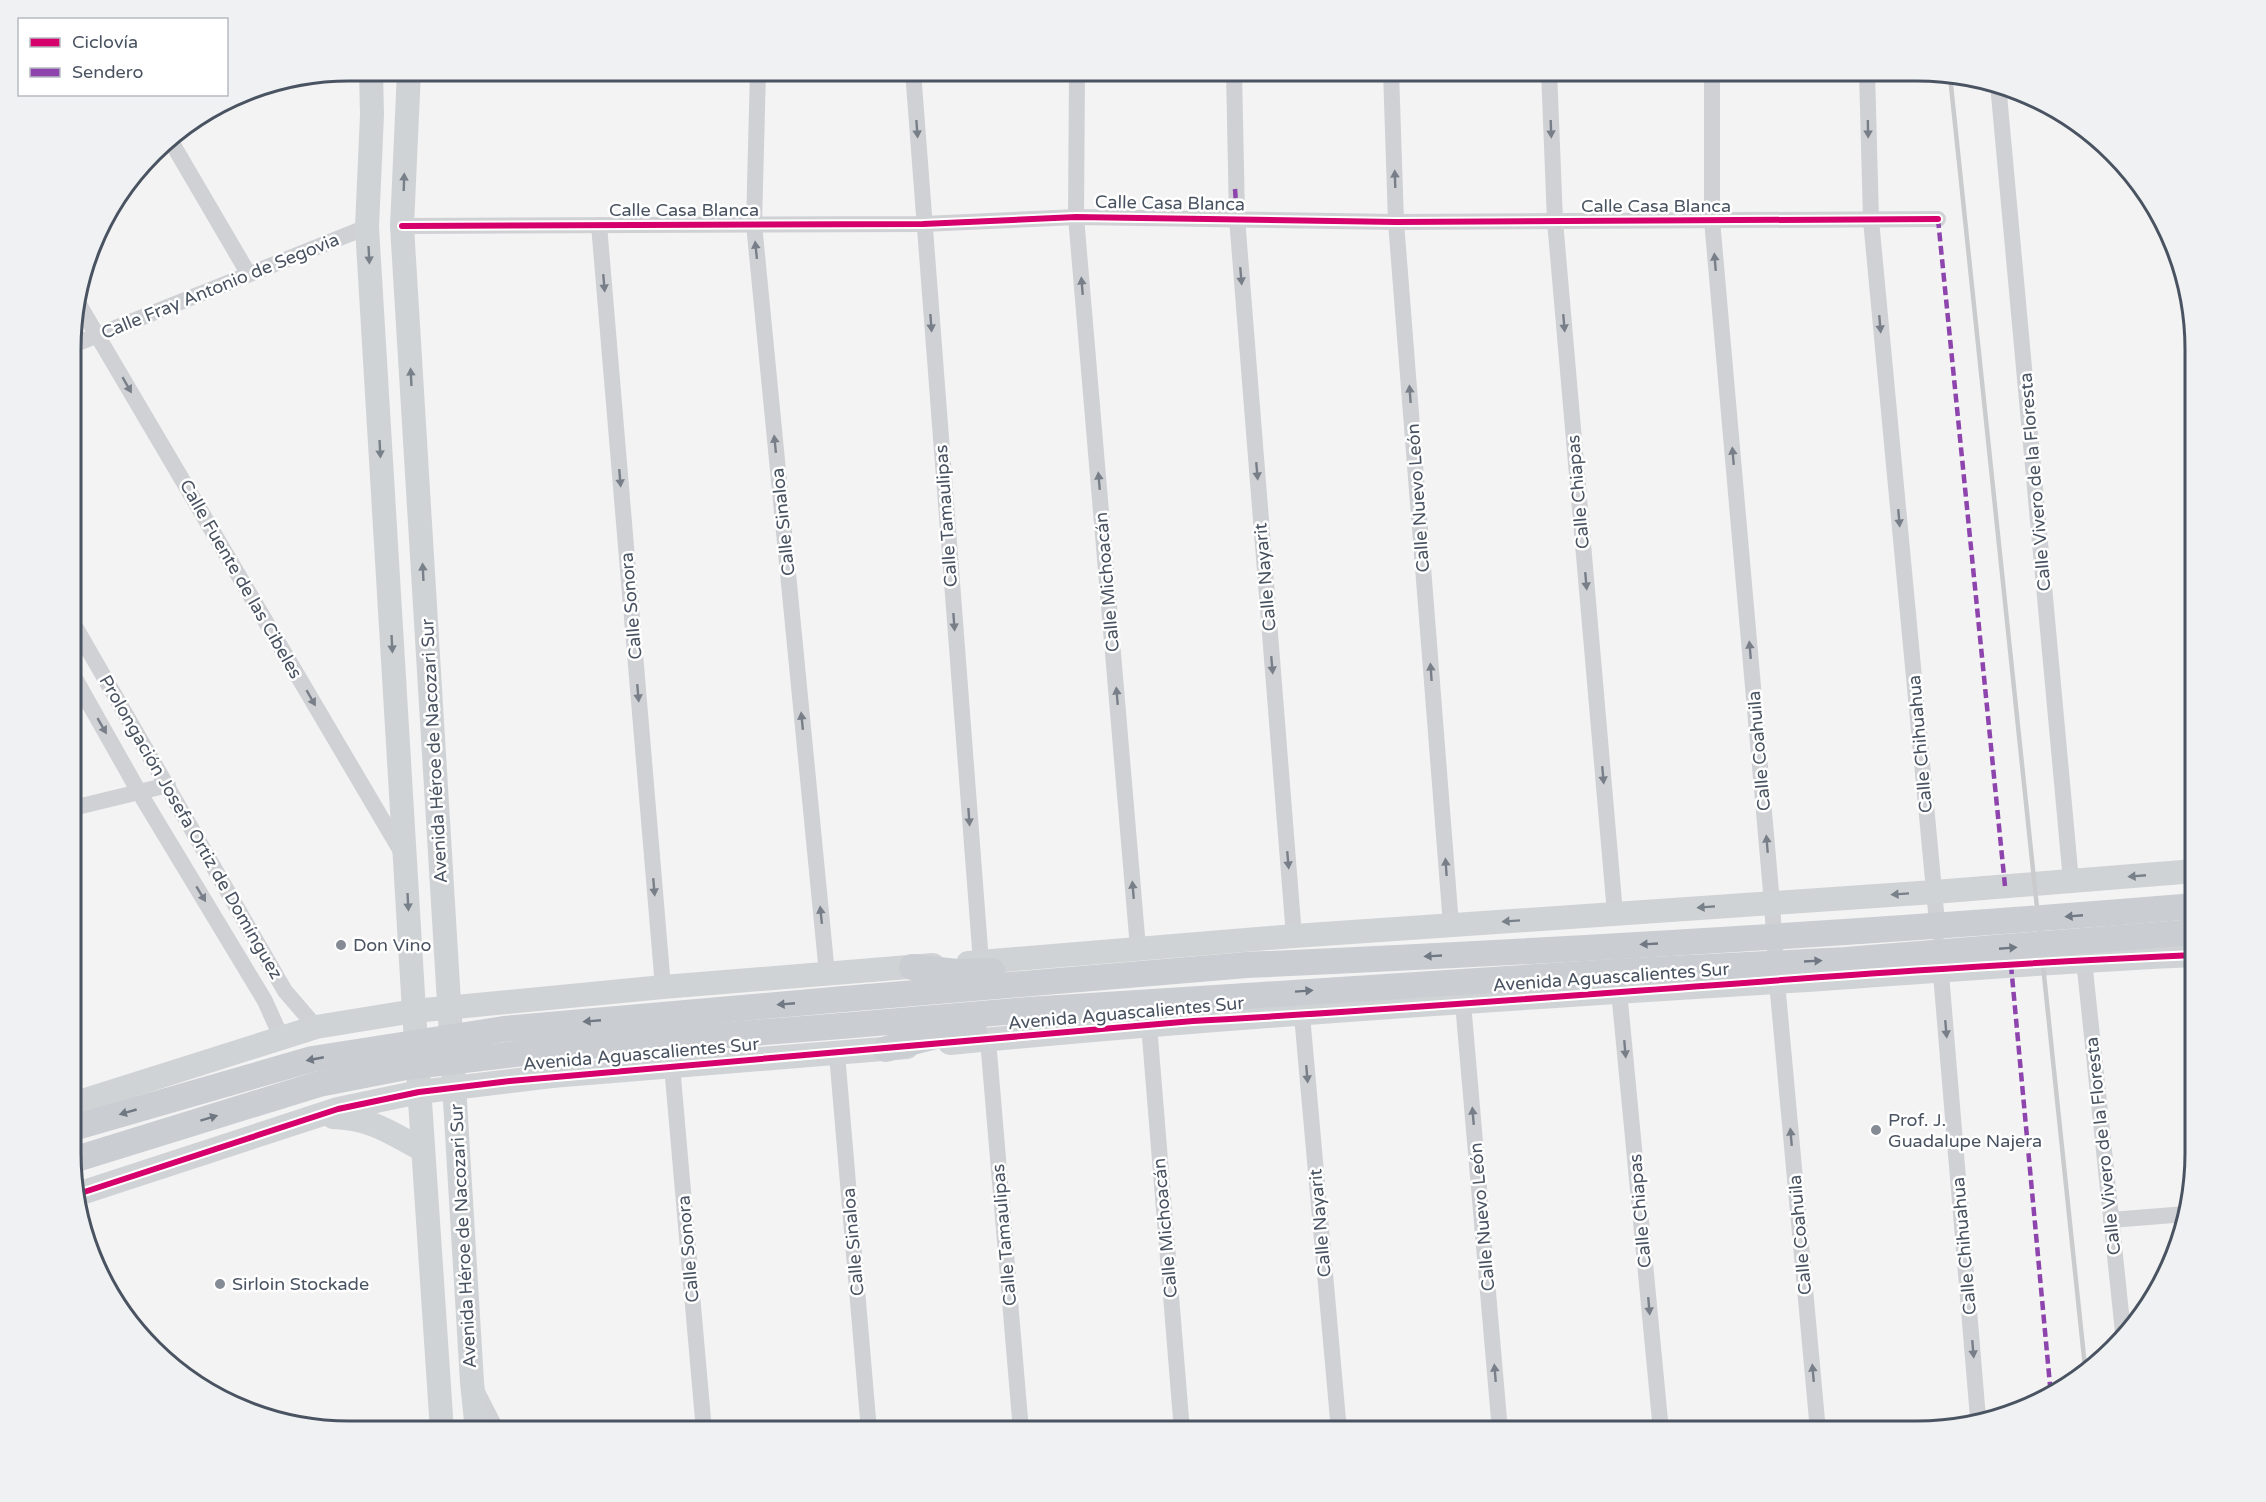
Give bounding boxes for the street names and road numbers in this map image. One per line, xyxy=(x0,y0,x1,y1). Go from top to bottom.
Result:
street label: Calle Casa Blanca xyxy=(1095,191,1245,215)
street label: Calle Casa Blanca xyxy=(1581,195,1731,217)
street label: Calle Casa Blanca xyxy=(609,199,759,221)
street label: Calle Fray Antonio de Segovia xyxy=(98,228,342,344)
street label: Calle Vivero de la Floresta xyxy=(2014,372,2056,592)
street label: Calle Nuevo León xyxy=(1402,423,1434,573)
street label: Calle Chiapas xyxy=(1562,434,1594,550)
street label: Calle Tamaulipas xyxy=(930,444,962,588)
street label: Calle Sinaloa xyxy=(766,467,800,577)
street label: Calle Fuente de las Cibeles xyxy=(175,476,307,682)
street label: Calle Michoacán xyxy=(1090,511,1124,653)
street label: Calle Nayarit xyxy=(1249,522,1281,632)
street label: Calle Sonora xyxy=(615,552,647,660)
street label: Avenida Héroe de Nacozari Sur xyxy=(416,618,452,884)
street label: Prolongación Josefa Ortiz de Domínguez xyxy=(95,671,287,983)
street label: Calle Chihuahua xyxy=(1903,674,1937,814)
street label: Calle Coahuila xyxy=(1743,690,1775,812)
street label: Avenida Aguascalientes Sur xyxy=(1492,958,1730,996)
street label: Avenida Aguascalientes Sur xyxy=(1007,992,1245,1034)
street label: Avenida Aguascalientes Sur xyxy=(522,1033,760,1075)
street label: Calle Vivero de la Floresta xyxy=(2081,1036,2125,1256)
street label: Avenida Héroe de Nacozari Sur xyxy=(445,1103,481,1369)
street label: Calle Nuevo León xyxy=(1465,1142,1499,1292)
street label: Calle Chiapas xyxy=(1624,1153,1656,1269)
street label: Calle Michoacán xyxy=(1148,1157,1182,1299)
street label: Calle Tamaulipas xyxy=(987,1163,1021,1307)
street label: Calle Nayarit xyxy=(1304,1168,1336,1278)
street label: Calle Coahuila xyxy=(1784,1174,1816,1296)
street label: Calle Chihuahua xyxy=(1947,1176,1981,1316)
street label: Calle Sinaloa xyxy=(837,1187,869,1297)
street label: Calle Sonora xyxy=(672,1195,704,1303)

